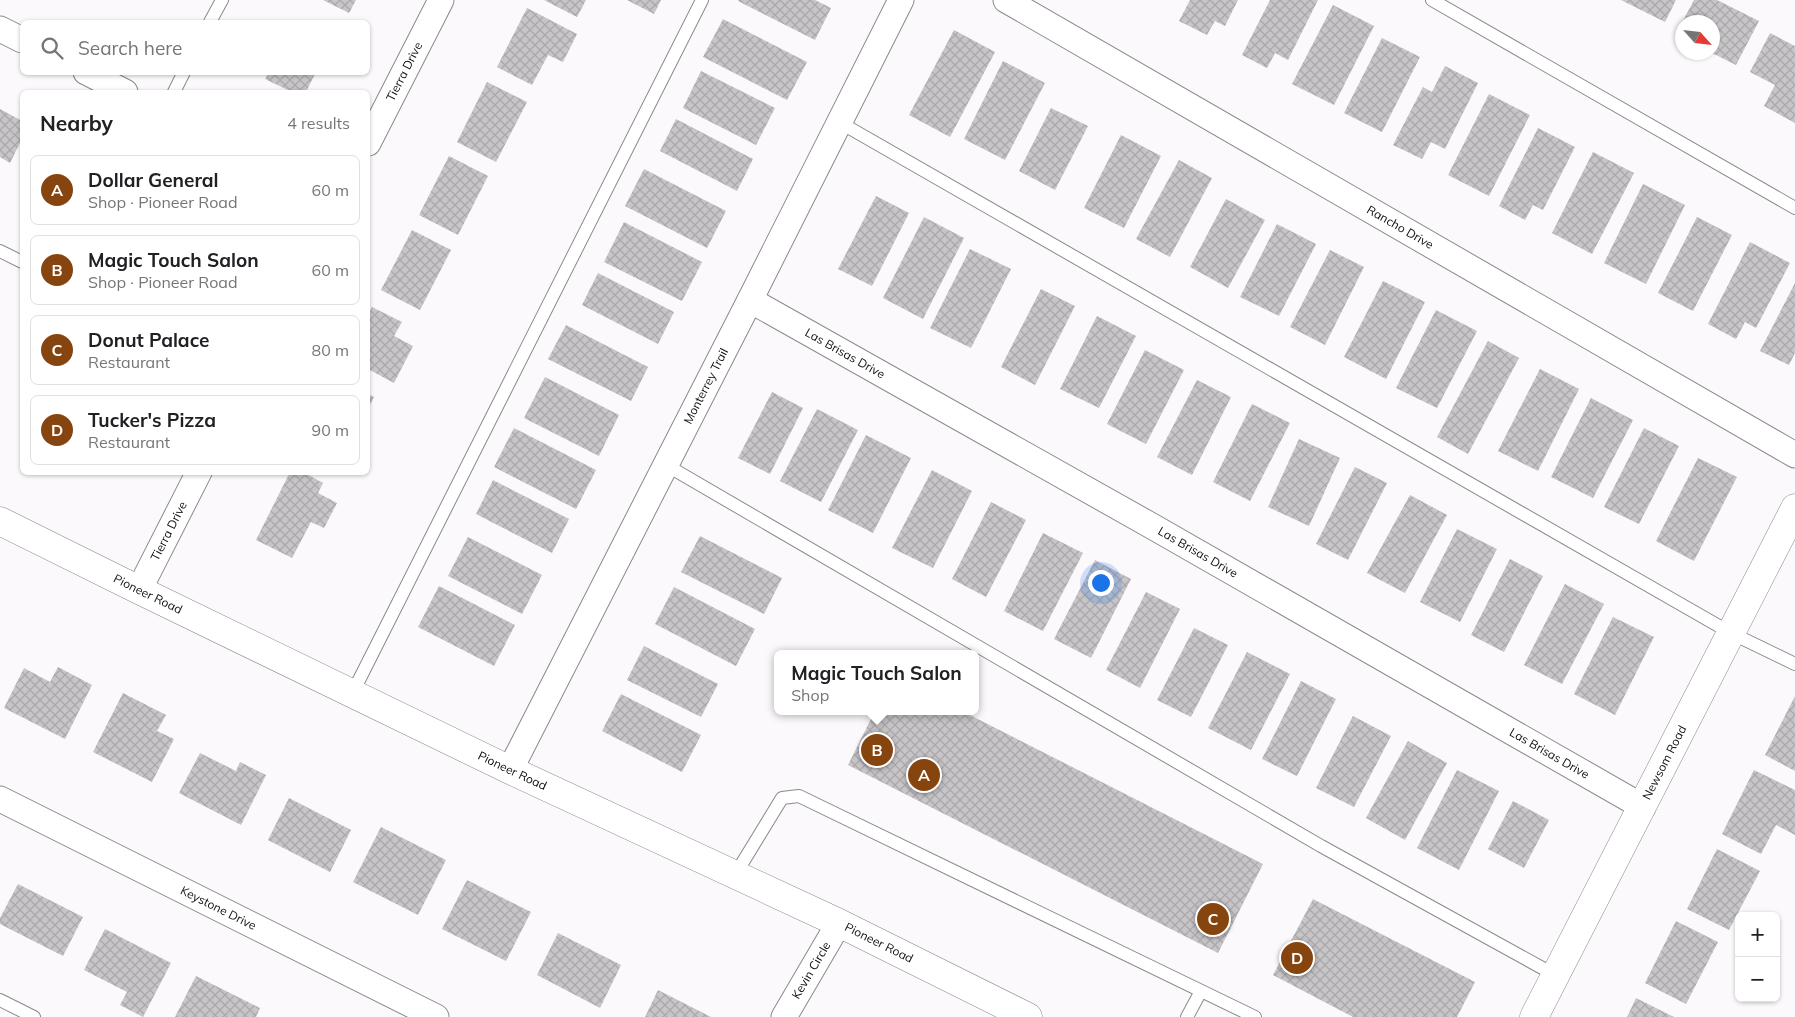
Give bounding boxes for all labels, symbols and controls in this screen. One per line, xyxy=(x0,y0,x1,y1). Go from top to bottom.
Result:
north arrow xyxy=(1675,15,1720,60)
search box xyxy=(20,20,370,75)
icon: search xyxy=(38,34,66,62)
text: Search here xyxy=(78,36,182,60)
street label: Tierra Drive xyxy=(383,39,425,104)
text: Nearby xyxy=(40,110,113,136)
text: 4 results xyxy=(287,113,350,133)
text: Dollar General xyxy=(88,168,219,192)
text: A xyxy=(51,180,63,200)
text: 60 m xyxy=(312,180,349,200)
text: Shop · Pioneer Road xyxy=(88,192,237,212)
street label: Rancho Drive xyxy=(1364,202,1436,252)
text: Magic Touch Salon xyxy=(88,248,259,272)
text: B xyxy=(51,260,63,280)
text: 60 m xyxy=(312,260,349,280)
text: Shop · Pioneer Road xyxy=(88,272,237,292)
street label: Las Brisas Drive xyxy=(803,325,888,381)
text: Donut Palace xyxy=(88,328,209,352)
text: C xyxy=(52,340,62,360)
text: 80 m xyxy=(312,340,349,360)
street label: Monterrey Trail xyxy=(680,346,731,426)
text: Restaurant xyxy=(88,352,170,372)
text: Tucker's Pizza xyxy=(88,408,216,432)
text: D xyxy=(51,420,63,440)
text: 90 m xyxy=(312,420,349,440)
text: Restaurant xyxy=(88,432,170,452)
street label: Tierra Drive xyxy=(147,499,190,563)
street label: Las Brisas Drive xyxy=(1155,523,1241,581)
your location xyxy=(1088,570,1114,596)
street label: Pioneer Road xyxy=(111,571,185,617)
popup xyxy=(774,650,979,715)
text: Magic Touch Salon xyxy=(791,661,962,685)
text: Shop xyxy=(791,685,829,705)
street label: Newsom Road xyxy=(1639,723,1689,802)
street label: Las Brisas Drive xyxy=(1507,724,1592,782)
pin: B xyxy=(861,731,893,769)
street label: Pioneer Road xyxy=(476,748,549,793)
pin: A xyxy=(908,756,940,794)
street label: Keystone Drive xyxy=(178,882,259,933)
pin: C xyxy=(1197,900,1229,938)
map controls xyxy=(1735,912,1780,1002)
button: + xyxy=(1735,912,1780,957)
street label: Pioneer Road xyxy=(842,919,916,966)
street label: Kevin Circle xyxy=(788,939,833,1002)
pin: D xyxy=(1281,939,1313,977)
button: − xyxy=(1735,957,1780,1002)

